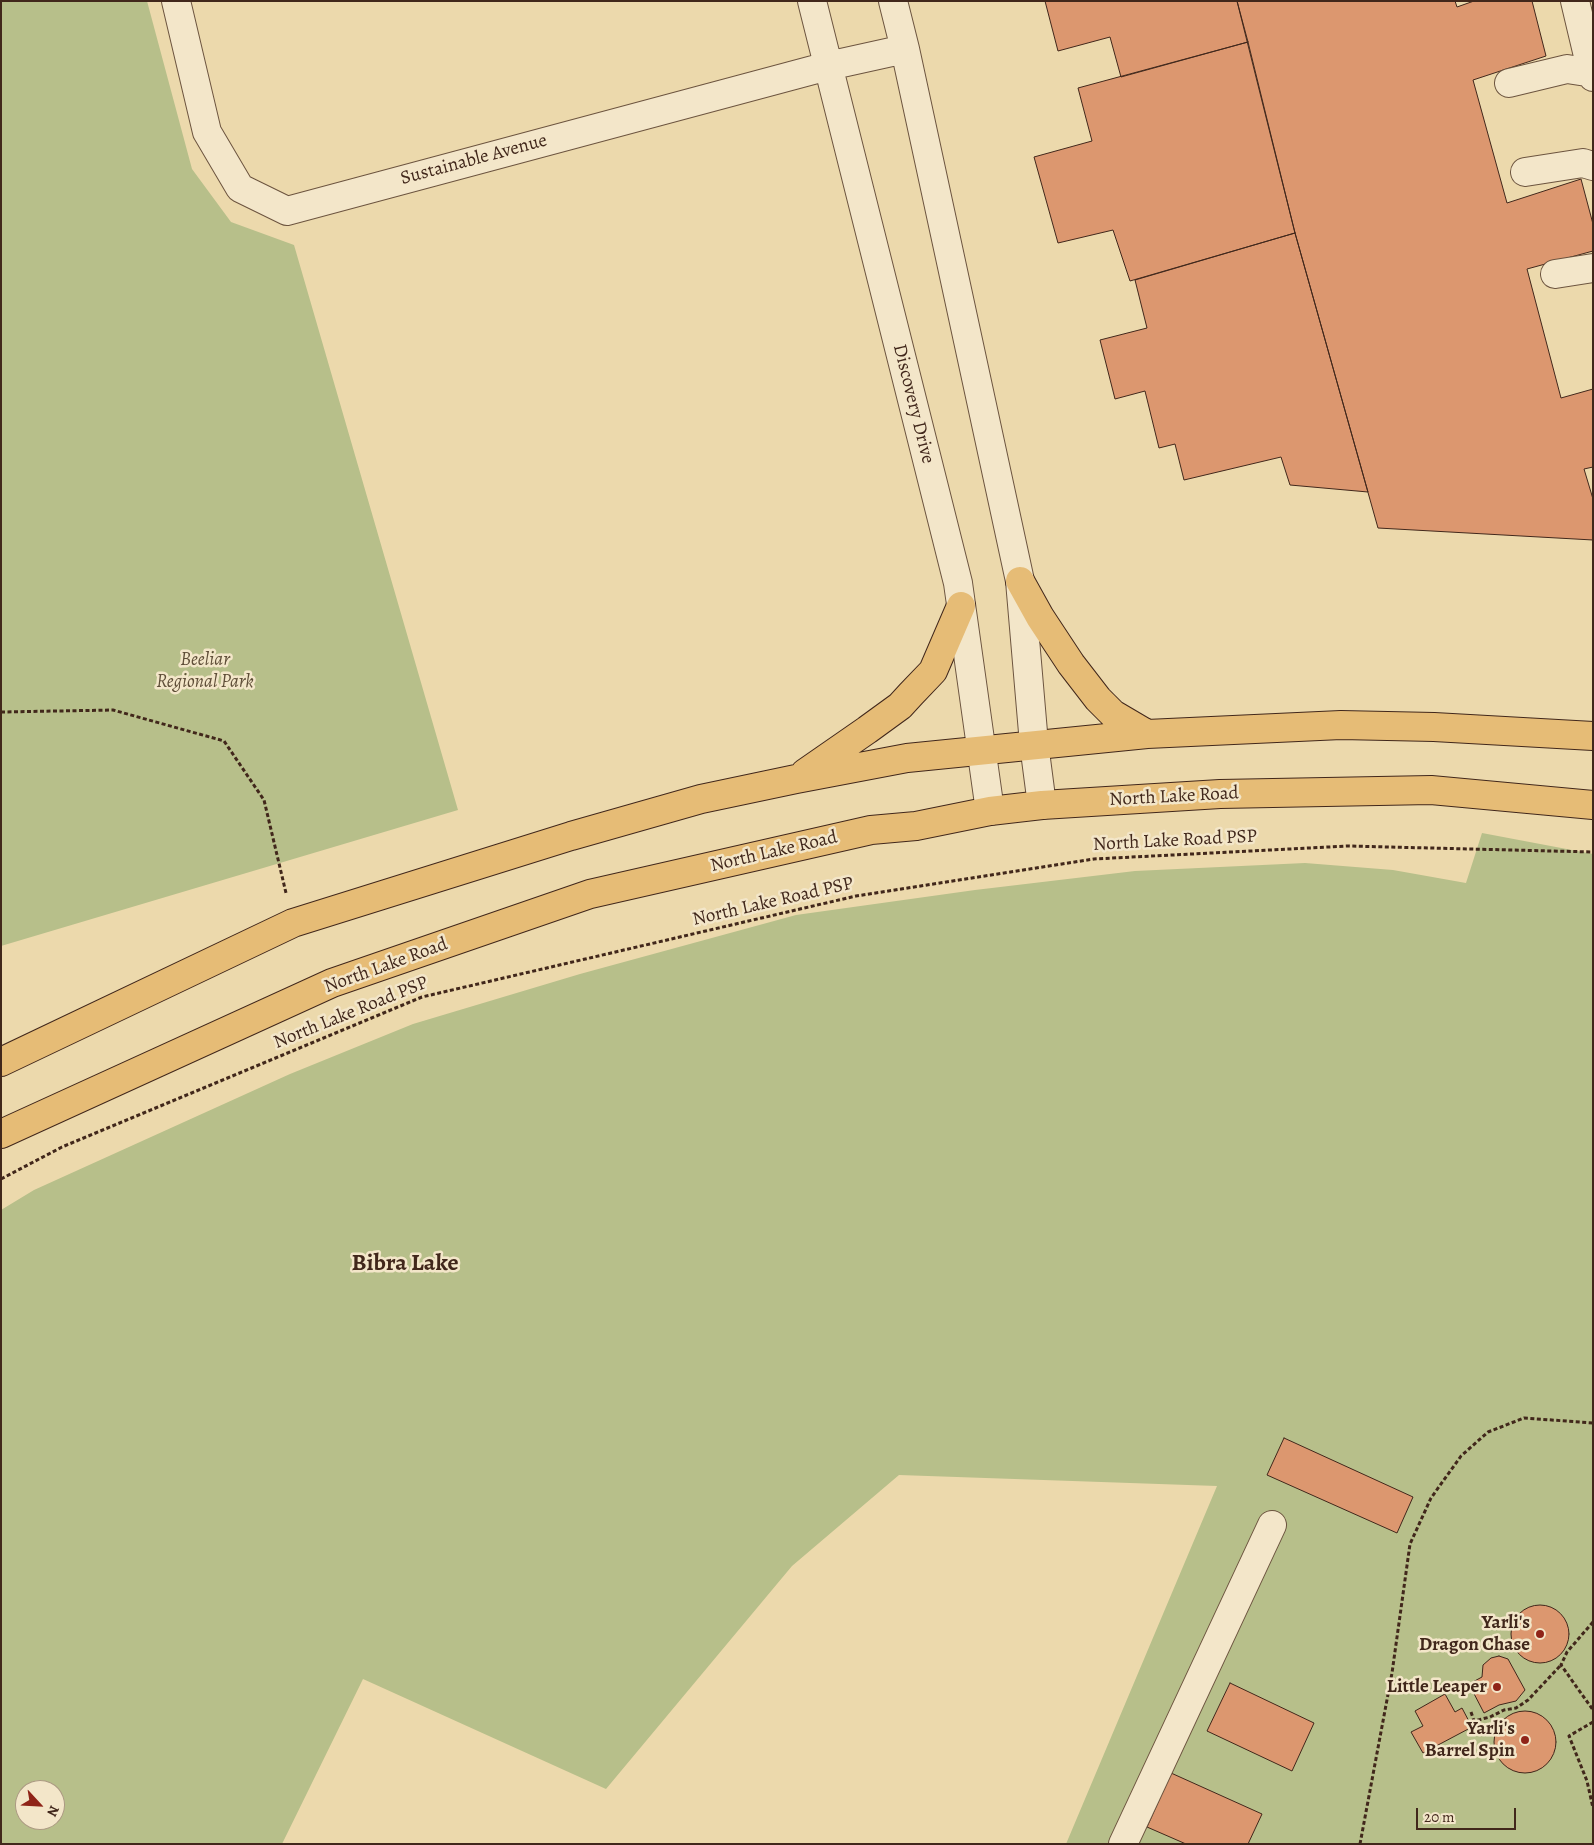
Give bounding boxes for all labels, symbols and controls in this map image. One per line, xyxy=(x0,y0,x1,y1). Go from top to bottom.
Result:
street label: Sustainable Avenue xyxy=(398,129,550,191)
street label: Discovery Drive xyxy=(887,342,939,466)
park label: Beeliar Regional Park xyxy=(156,649,254,693)
street label: North Lake Road xyxy=(1109,782,1239,812)
street label: North Lake Road PSP xyxy=(1092,825,1258,857)
street label: North Lake Road xyxy=(708,826,840,878)
street label: North Lake Road PSP xyxy=(690,872,856,932)
street label: North Lake Road xyxy=(321,933,451,999)
street label: North Lake Road PSP xyxy=(271,972,431,1054)
district label: Bibra Lake xyxy=(351,1250,459,1278)
place label: Yarli's Dragon Chase xyxy=(1419,1612,1530,1656)
marker: Yarli's Dragon Chase xyxy=(1534,1628,1546,1640)
place label: Little Leaper xyxy=(1387,1676,1487,1698)
marker: Little Leaper xyxy=(1491,1681,1503,1693)
place label: Yarli's Barrel Spin xyxy=(1425,1718,1515,1762)
marker: Yarli's Barrel Spin xyxy=(1519,1734,1531,1746)
north arrow xyxy=(15,1780,65,1830)
scale bar xyxy=(1419,1798,1519,1830)
text: N xyxy=(42,1802,64,1820)
text: 20 m xyxy=(1424,1807,1455,1827)

